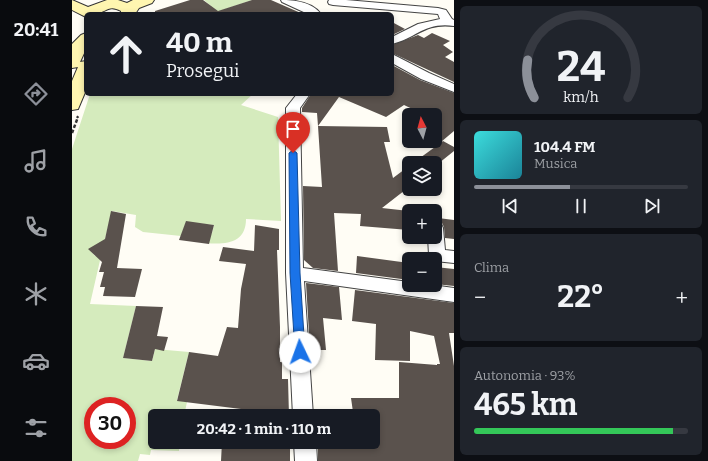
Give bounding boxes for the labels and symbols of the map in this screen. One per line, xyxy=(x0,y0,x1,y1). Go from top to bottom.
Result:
north arrow xyxy=(402,108,442,148)
pin xyxy=(276,112,310,153)
position arrow xyxy=(279,331,321,373)
speed limit sign: 30 xyxy=(84,397,136,449)

